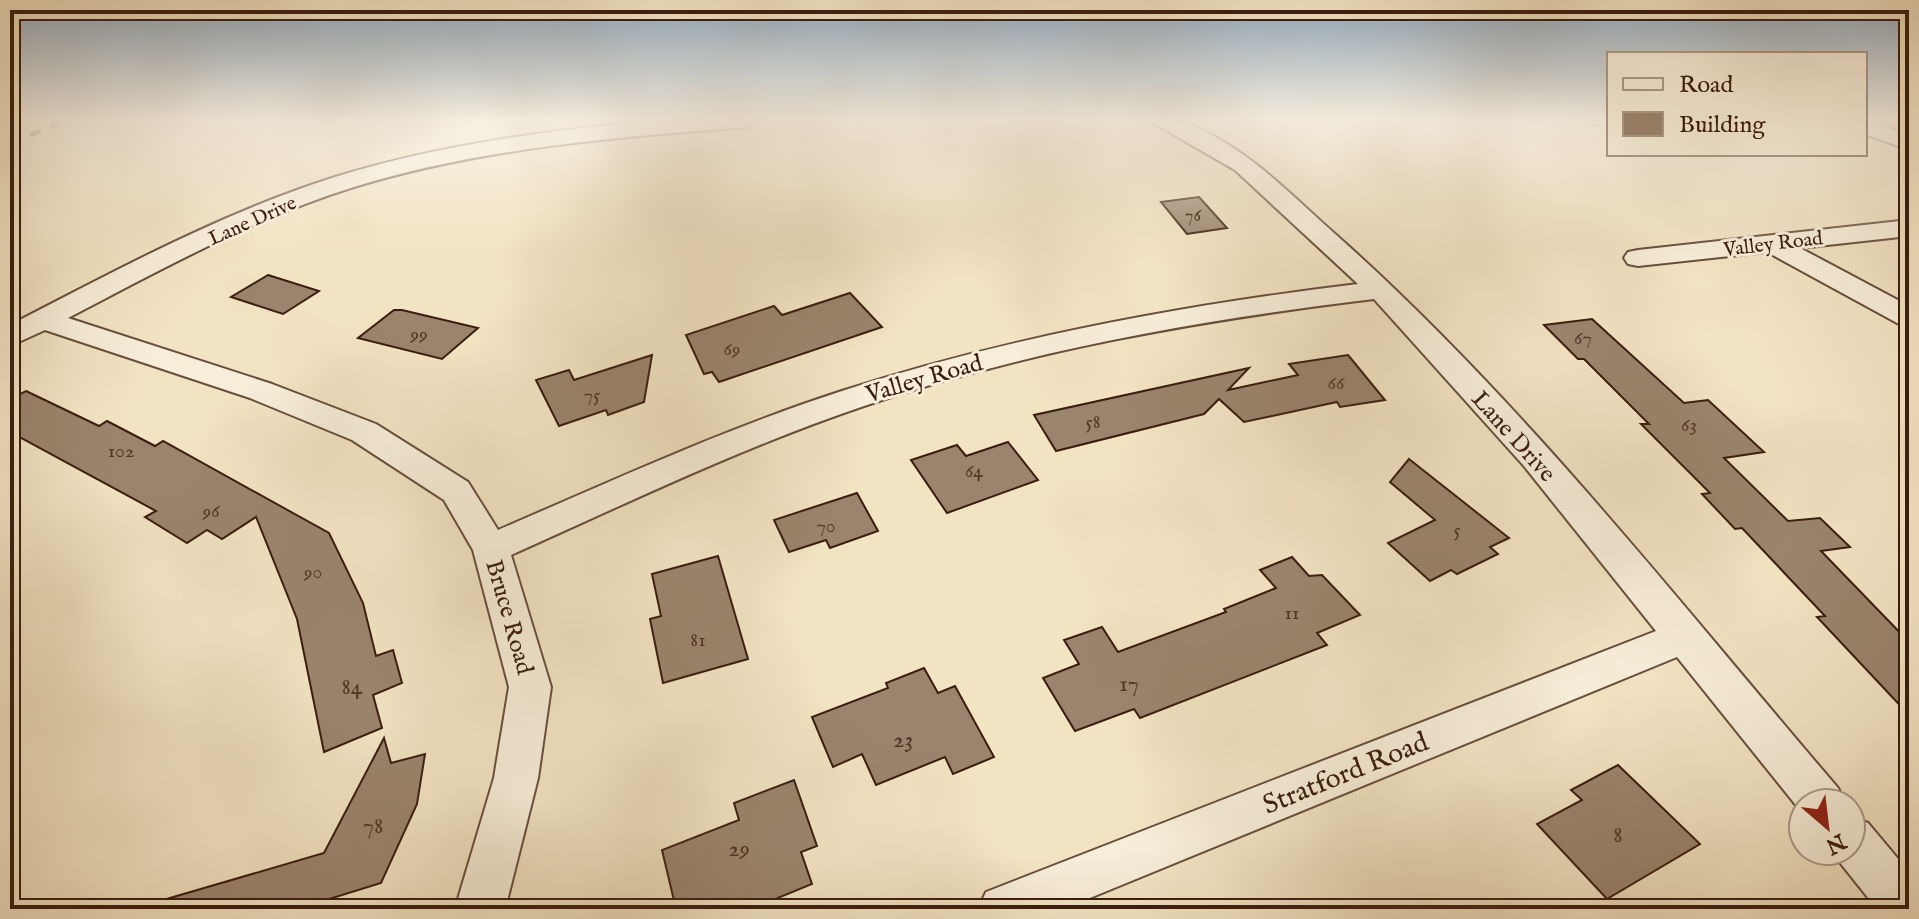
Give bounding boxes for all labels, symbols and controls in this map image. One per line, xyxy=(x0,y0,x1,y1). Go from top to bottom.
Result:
legend xyxy=(1607,52,1867,156)
text: Road xyxy=(1679,70,1733,101)
text: Building xyxy=(1679,110,1766,141)
street label: Lane Drive xyxy=(205,191,300,252)
house number: 76 xyxy=(1185,205,1201,228)
street label: Valley Road xyxy=(1721,226,1825,263)
house number: 99 xyxy=(409,322,428,347)
house number: 67 xyxy=(1574,326,1592,351)
house number: 69 xyxy=(723,337,741,362)
street label: Valley Road xyxy=(862,348,986,411)
house number: 66 xyxy=(1328,371,1345,396)
house number: 75 xyxy=(584,383,600,408)
street label: Lane Drive xyxy=(1464,385,1562,489)
house number: 58 xyxy=(1085,410,1101,435)
house number: 63 xyxy=(1681,413,1697,438)
house number: 102 xyxy=(108,439,134,464)
house number: 64 xyxy=(965,459,983,484)
house number: 96 xyxy=(201,499,220,524)
house number: 70 xyxy=(816,514,836,539)
house number: 5 xyxy=(1453,518,1461,543)
street label: Bruce Road xyxy=(477,556,540,679)
house number: 90 xyxy=(303,560,322,585)
house number: 11 xyxy=(1285,601,1299,626)
house number: 81 xyxy=(690,628,706,653)
house number: 17 xyxy=(1119,669,1139,700)
house number: 84 xyxy=(341,672,363,703)
house number: 23 xyxy=(893,725,913,756)
street label: Stratford Road xyxy=(1258,725,1434,823)
north arrow xyxy=(1787,787,1867,867)
house number: 78 xyxy=(363,811,383,842)
house number: 8 xyxy=(1613,820,1623,851)
text: N xyxy=(1820,826,1851,860)
house number: 29 xyxy=(728,834,750,865)

